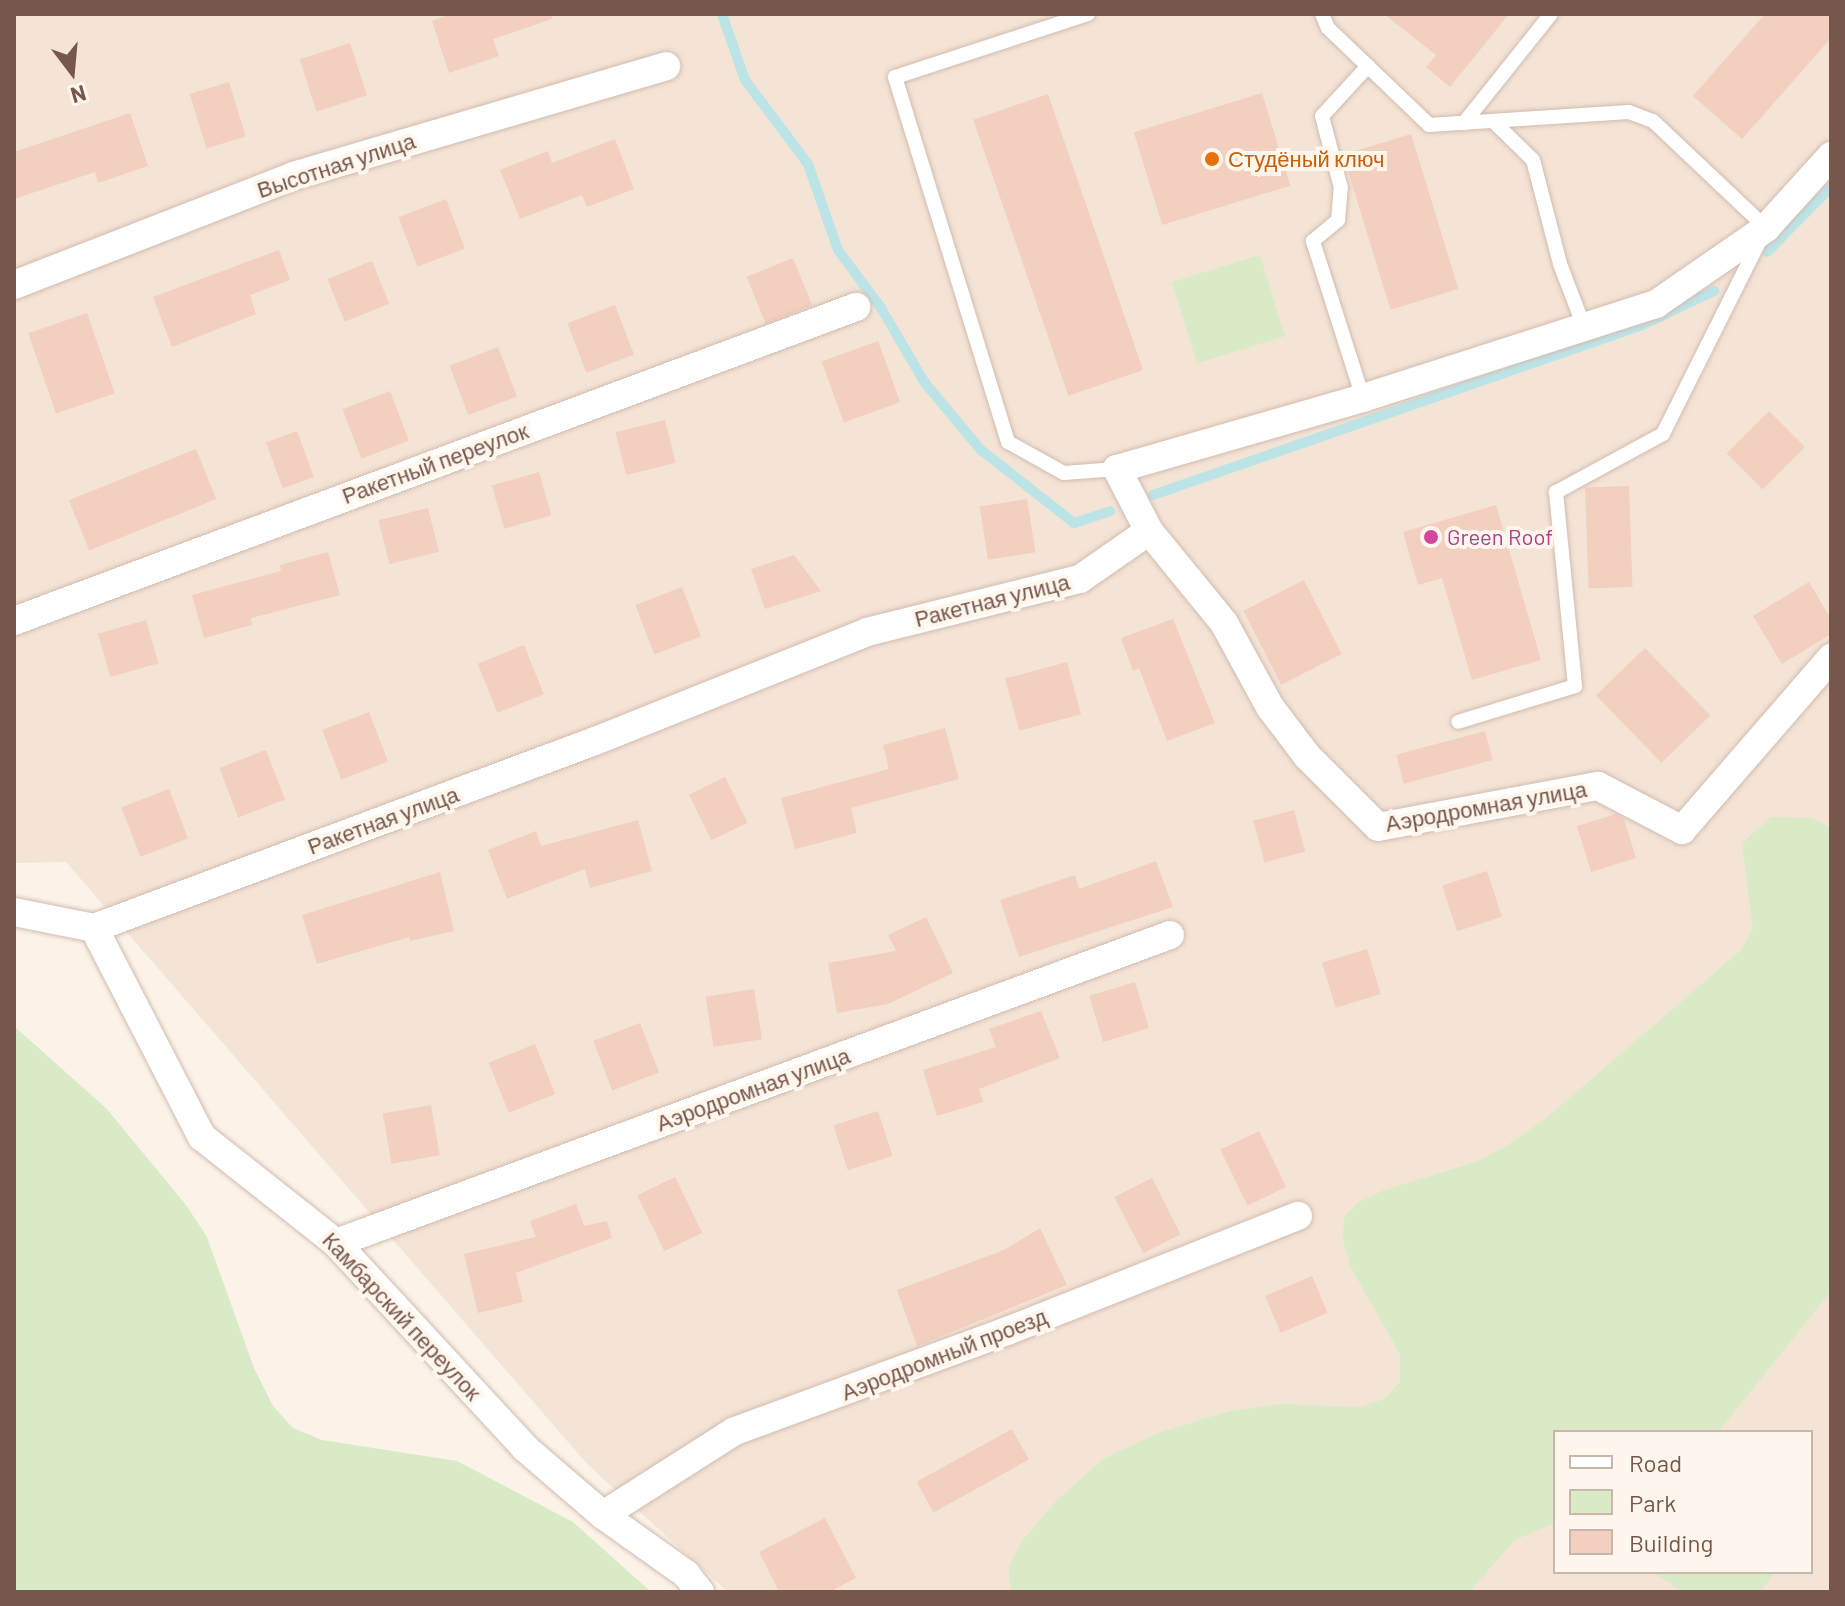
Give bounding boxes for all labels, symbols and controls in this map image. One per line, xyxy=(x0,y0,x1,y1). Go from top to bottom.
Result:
north arrow xyxy=(32,32,112,112)
text: N xyxy=(68,81,89,110)
street label: Высотная улица xyxy=(254,127,418,203)
place label: Студёный ключ xyxy=(1228,146,1384,172)
marker: Студёный ключ xyxy=(1203,150,1221,168)
street label: Ракетный переулок xyxy=(338,417,532,509)
place label: Green Roof xyxy=(1447,524,1553,550)
marker: Green Roof xyxy=(1422,528,1440,546)
street label: Ракетная улица xyxy=(912,568,1072,632)
street label: Аэродромная улица xyxy=(1383,775,1589,837)
street label: Ракетная улица xyxy=(304,780,462,860)
street label: Аэродромная улица xyxy=(653,1042,853,1136)
street label: Камбарский переулок xyxy=(317,1227,487,1405)
street label: Аэродромный проезд xyxy=(837,1303,1051,1405)
legend xyxy=(1553,1430,1813,1574)
text: Road xyxy=(1629,1448,1682,1477)
text: Park xyxy=(1629,1488,1676,1517)
text: Building xyxy=(1629,1528,1713,1557)

